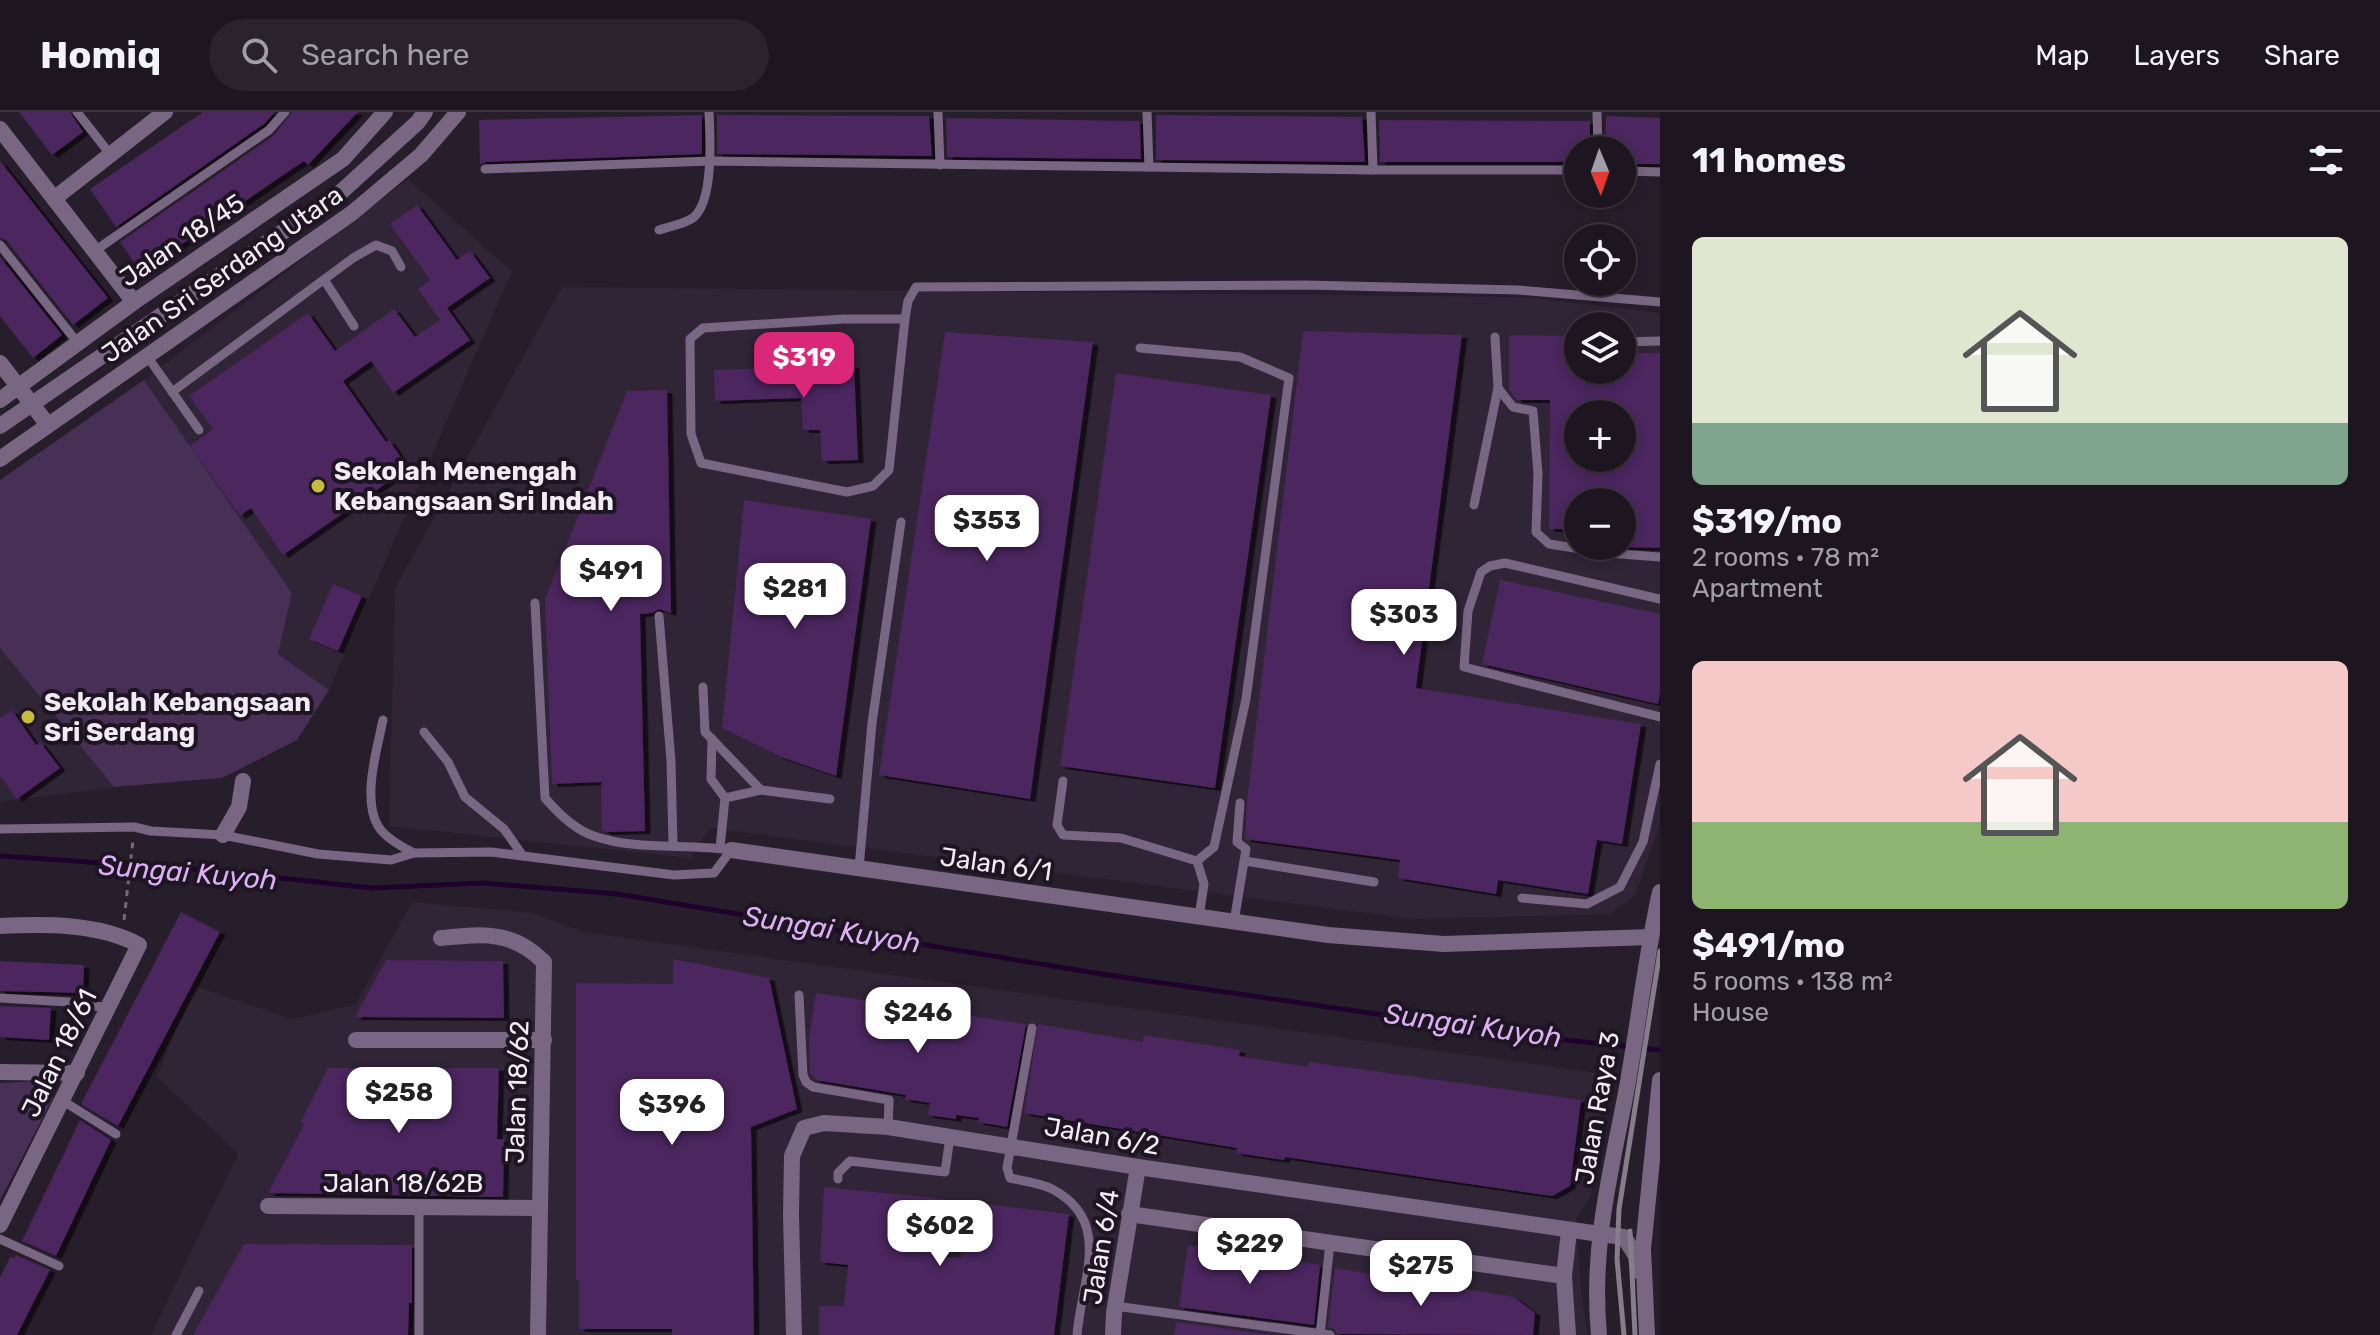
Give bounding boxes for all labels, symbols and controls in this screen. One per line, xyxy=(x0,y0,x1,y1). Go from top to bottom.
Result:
search box xyxy=(209,19,769,91)
text: Homiq xyxy=(40,32,161,78)
icon: search xyxy=(237,33,281,77)
text: Search here xyxy=(301,37,469,73)
text: Map xyxy=(2035,39,2090,72)
text: Layers xyxy=(2134,39,2220,72)
text: Share xyxy=(2264,39,2340,72)
north arrow xyxy=(1564,136,1636,208)
map controls xyxy=(1564,136,1636,560)
icon: filters xyxy=(2304,138,2348,182)
text: 11 homes xyxy=(1692,140,1846,181)
street label: Jalan Sri Serdang Utara xyxy=(96,179,349,369)
street label: Jalan 18/45 xyxy=(114,187,251,293)
button: locate xyxy=(1564,224,1636,296)
icon: home xyxy=(1948,289,2092,433)
button: layers xyxy=(1564,312,1636,384)
pin: $319 xyxy=(757,332,851,400)
text: $319 xyxy=(772,342,836,373)
button: + xyxy=(1564,400,1636,472)
place label: Sekolah Menengah Kebangsaan Sri Indah xyxy=(334,456,614,517)
marker: Sekolah Menengah Kebangsaan Sri Indah xyxy=(309,477,327,495)
button: − xyxy=(1564,488,1636,560)
pin: $353 xyxy=(940,495,1034,563)
text: $319/mo xyxy=(1692,501,1842,542)
text: $353 xyxy=(953,505,1021,536)
text: 2 rooms · 78 m² xyxy=(1692,542,1879,573)
pin: $491 xyxy=(564,545,658,613)
text: $491 xyxy=(579,555,643,586)
pin: $281 xyxy=(748,563,842,631)
text: $281 xyxy=(763,573,827,604)
text: Apartment xyxy=(1692,573,1823,604)
pin: $303 xyxy=(1357,589,1451,657)
text: $303 xyxy=(1369,599,1439,630)
place label: Sekolah Kebangsaan Sri Serdang xyxy=(44,687,311,748)
marker: Sekolah Kebangsaan Sri Serdang xyxy=(19,708,37,726)
icon: home xyxy=(1948,713,2092,857)
street label: Jalan 6/1 xyxy=(938,841,1054,888)
water label: Sungai Kuyoh xyxy=(97,848,279,897)
water label: Sungai Kuyoh xyxy=(741,899,923,960)
text: $491/mo xyxy=(1692,925,1845,966)
text: 5 rooms · 138 m² xyxy=(1692,966,1893,997)
street label: Jalan 18/61 xyxy=(15,984,104,1122)
pin: $246 xyxy=(871,987,965,1055)
text: $246 xyxy=(884,997,952,1028)
water label: Sungai Kuyoh xyxy=(1382,997,1564,1054)
text: House xyxy=(1692,997,1769,1028)
street label: Jalan 18/62 xyxy=(500,1020,535,1164)
street label: Jalan Raya 3 xyxy=(1569,1029,1626,1187)
pin: $258 xyxy=(352,1067,446,1135)
text: $258 xyxy=(365,1077,433,1108)
pin: $396 xyxy=(625,1079,719,1147)
text: $396 xyxy=(638,1089,706,1120)
street label: Jalan 6/2 xyxy=(1042,1111,1162,1162)
street label: Jalan 18/62B xyxy=(323,1168,483,1199)
street label: Jalan 6/4 xyxy=(1077,1187,1126,1307)
pin: $602 xyxy=(893,1200,987,1268)
text: $602 xyxy=(906,1210,974,1241)
pin: $229 xyxy=(1203,1218,1297,1286)
text: $229 xyxy=(1216,1228,1284,1259)
pin: $275 xyxy=(1374,1240,1468,1308)
text: $275 xyxy=(1388,1250,1454,1281)

